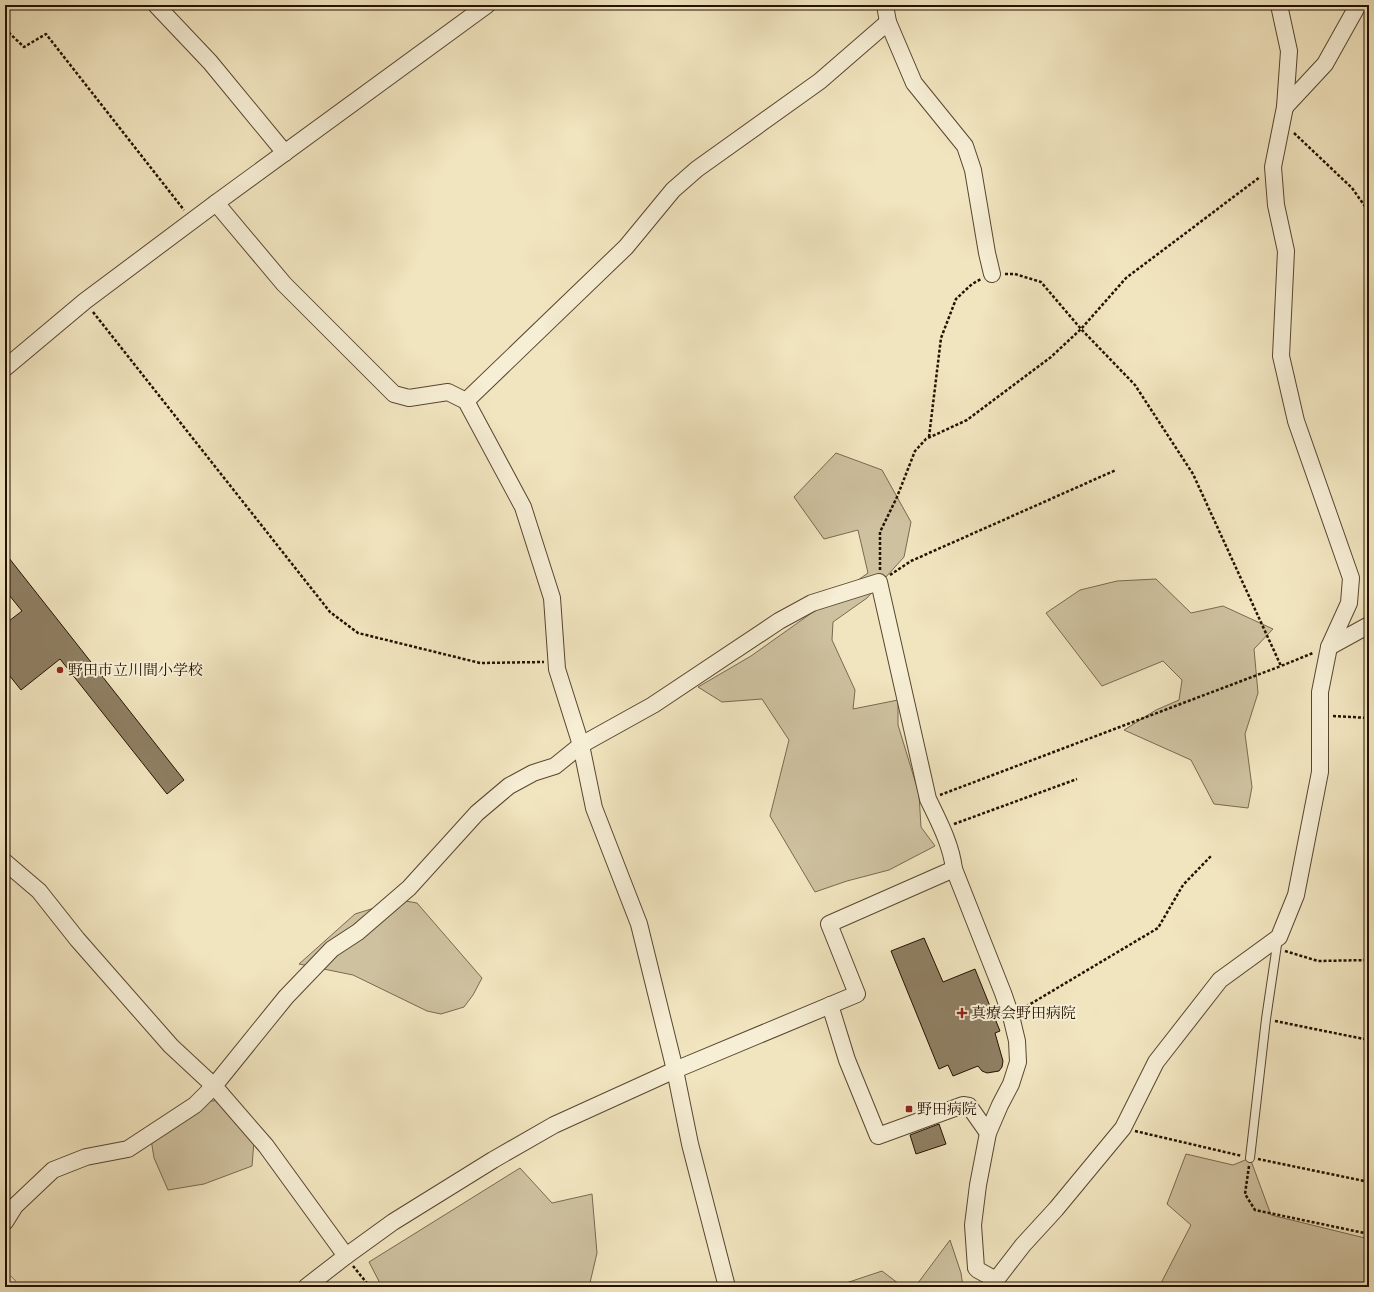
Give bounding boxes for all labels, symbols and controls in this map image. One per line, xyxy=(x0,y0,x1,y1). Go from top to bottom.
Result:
place label: 野田市立川間小学校 xyxy=(68,662,203,679)
marker: 野田市立川間小学校 xyxy=(55,665,65,675)
place label: 真療会野田病院 xyxy=(971,1005,1076,1022)
marker: 真療会野田病院 xyxy=(956,1007,968,1019)
place label: 野田病院 xyxy=(917,1101,977,1118)
marker: 野田病院 xyxy=(904,1104,914,1114)

